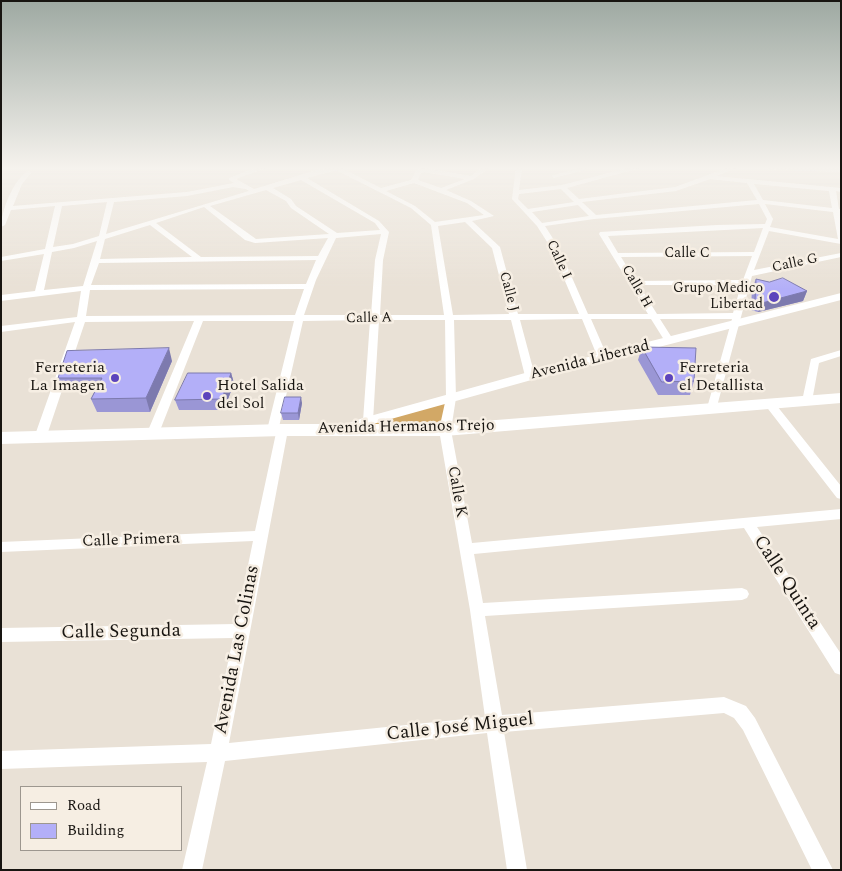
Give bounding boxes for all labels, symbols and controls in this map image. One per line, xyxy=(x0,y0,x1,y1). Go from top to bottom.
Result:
street label: Calle I xyxy=(542,238,574,282)
street label: Calle C xyxy=(664,246,710,262)
street label: Calle G xyxy=(771,251,819,277)
street label: Calle H xyxy=(617,263,655,311)
street label: Calle J xyxy=(495,270,521,314)
place label: Grupo Medico Libertad xyxy=(673,281,763,314)
marker: Grupo Medico Libertad xyxy=(767,290,781,304)
street label: Calle A xyxy=(346,310,392,328)
street label: Avenida Libertad xyxy=(528,337,652,385)
place label: Ferreteria La Imagen xyxy=(30,359,105,397)
place label: Ferreteria el Detallista xyxy=(679,359,764,397)
marker: Ferreteria La Imagen xyxy=(109,372,121,384)
marker: Ferreteria el Detallista xyxy=(663,372,675,384)
place label: Hotel Salida del Sol xyxy=(217,377,304,415)
marker: Hotel Salida del Sol xyxy=(201,390,213,402)
street label: Avenida Hermanos Trejo xyxy=(317,417,495,439)
street label: Calle K xyxy=(442,465,470,519)
street label: Calle Primera xyxy=(82,530,180,552)
street label: Calle Quinta xyxy=(747,532,825,634)
street label: Avenida Las Colinas xyxy=(210,564,266,736)
street label: Calle Segunda xyxy=(61,621,181,645)
street label: Calle José Miguel xyxy=(385,709,535,747)
legend xyxy=(20,786,182,851)
text: Road xyxy=(67,794,101,817)
text: Building xyxy=(67,819,124,842)

